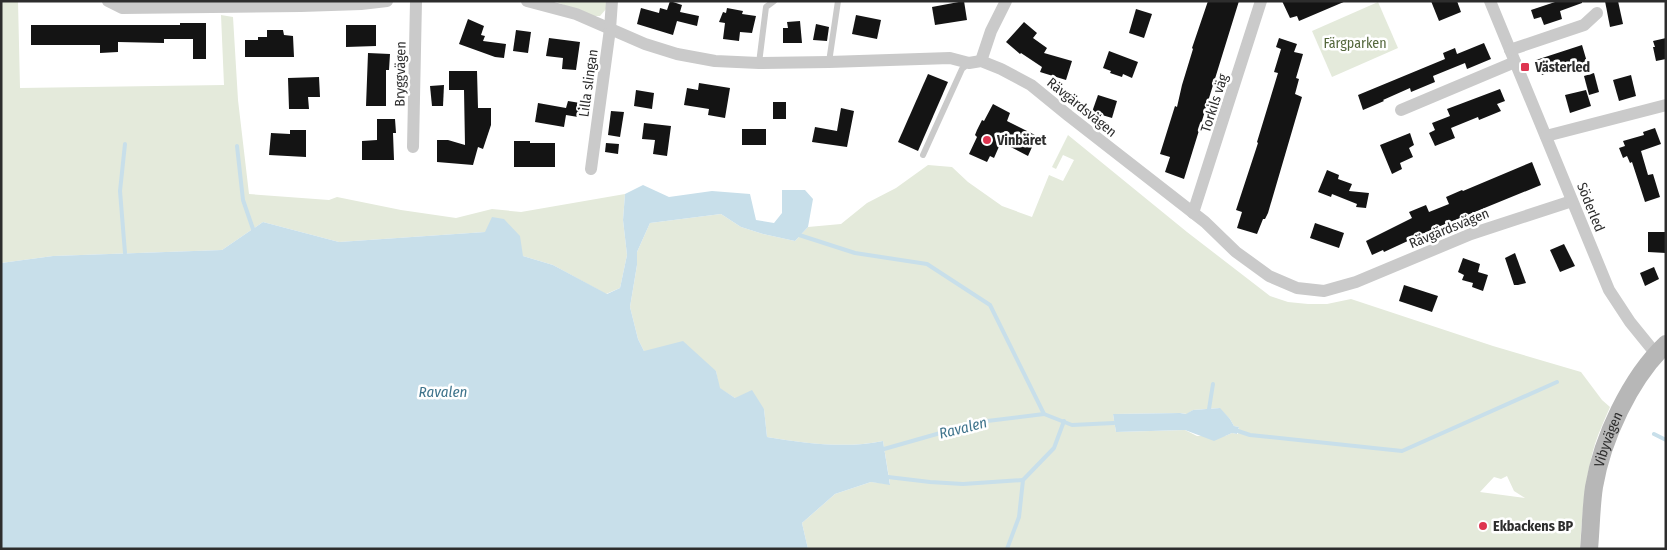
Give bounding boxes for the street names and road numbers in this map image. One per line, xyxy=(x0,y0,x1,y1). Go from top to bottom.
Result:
street label: Bryggvägen xyxy=(391,41,410,107)
street label: Lilla slingan xyxy=(575,48,602,118)
street label: Torkils väg xyxy=(1197,71,1232,134)
street label: Rävgärdsvägen xyxy=(1043,74,1120,141)
street label: Söderled xyxy=(1573,180,1608,234)
street label: Rävgärdsvägen xyxy=(1407,205,1492,252)
street label: Vibyvägen xyxy=(1591,409,1627,469)

